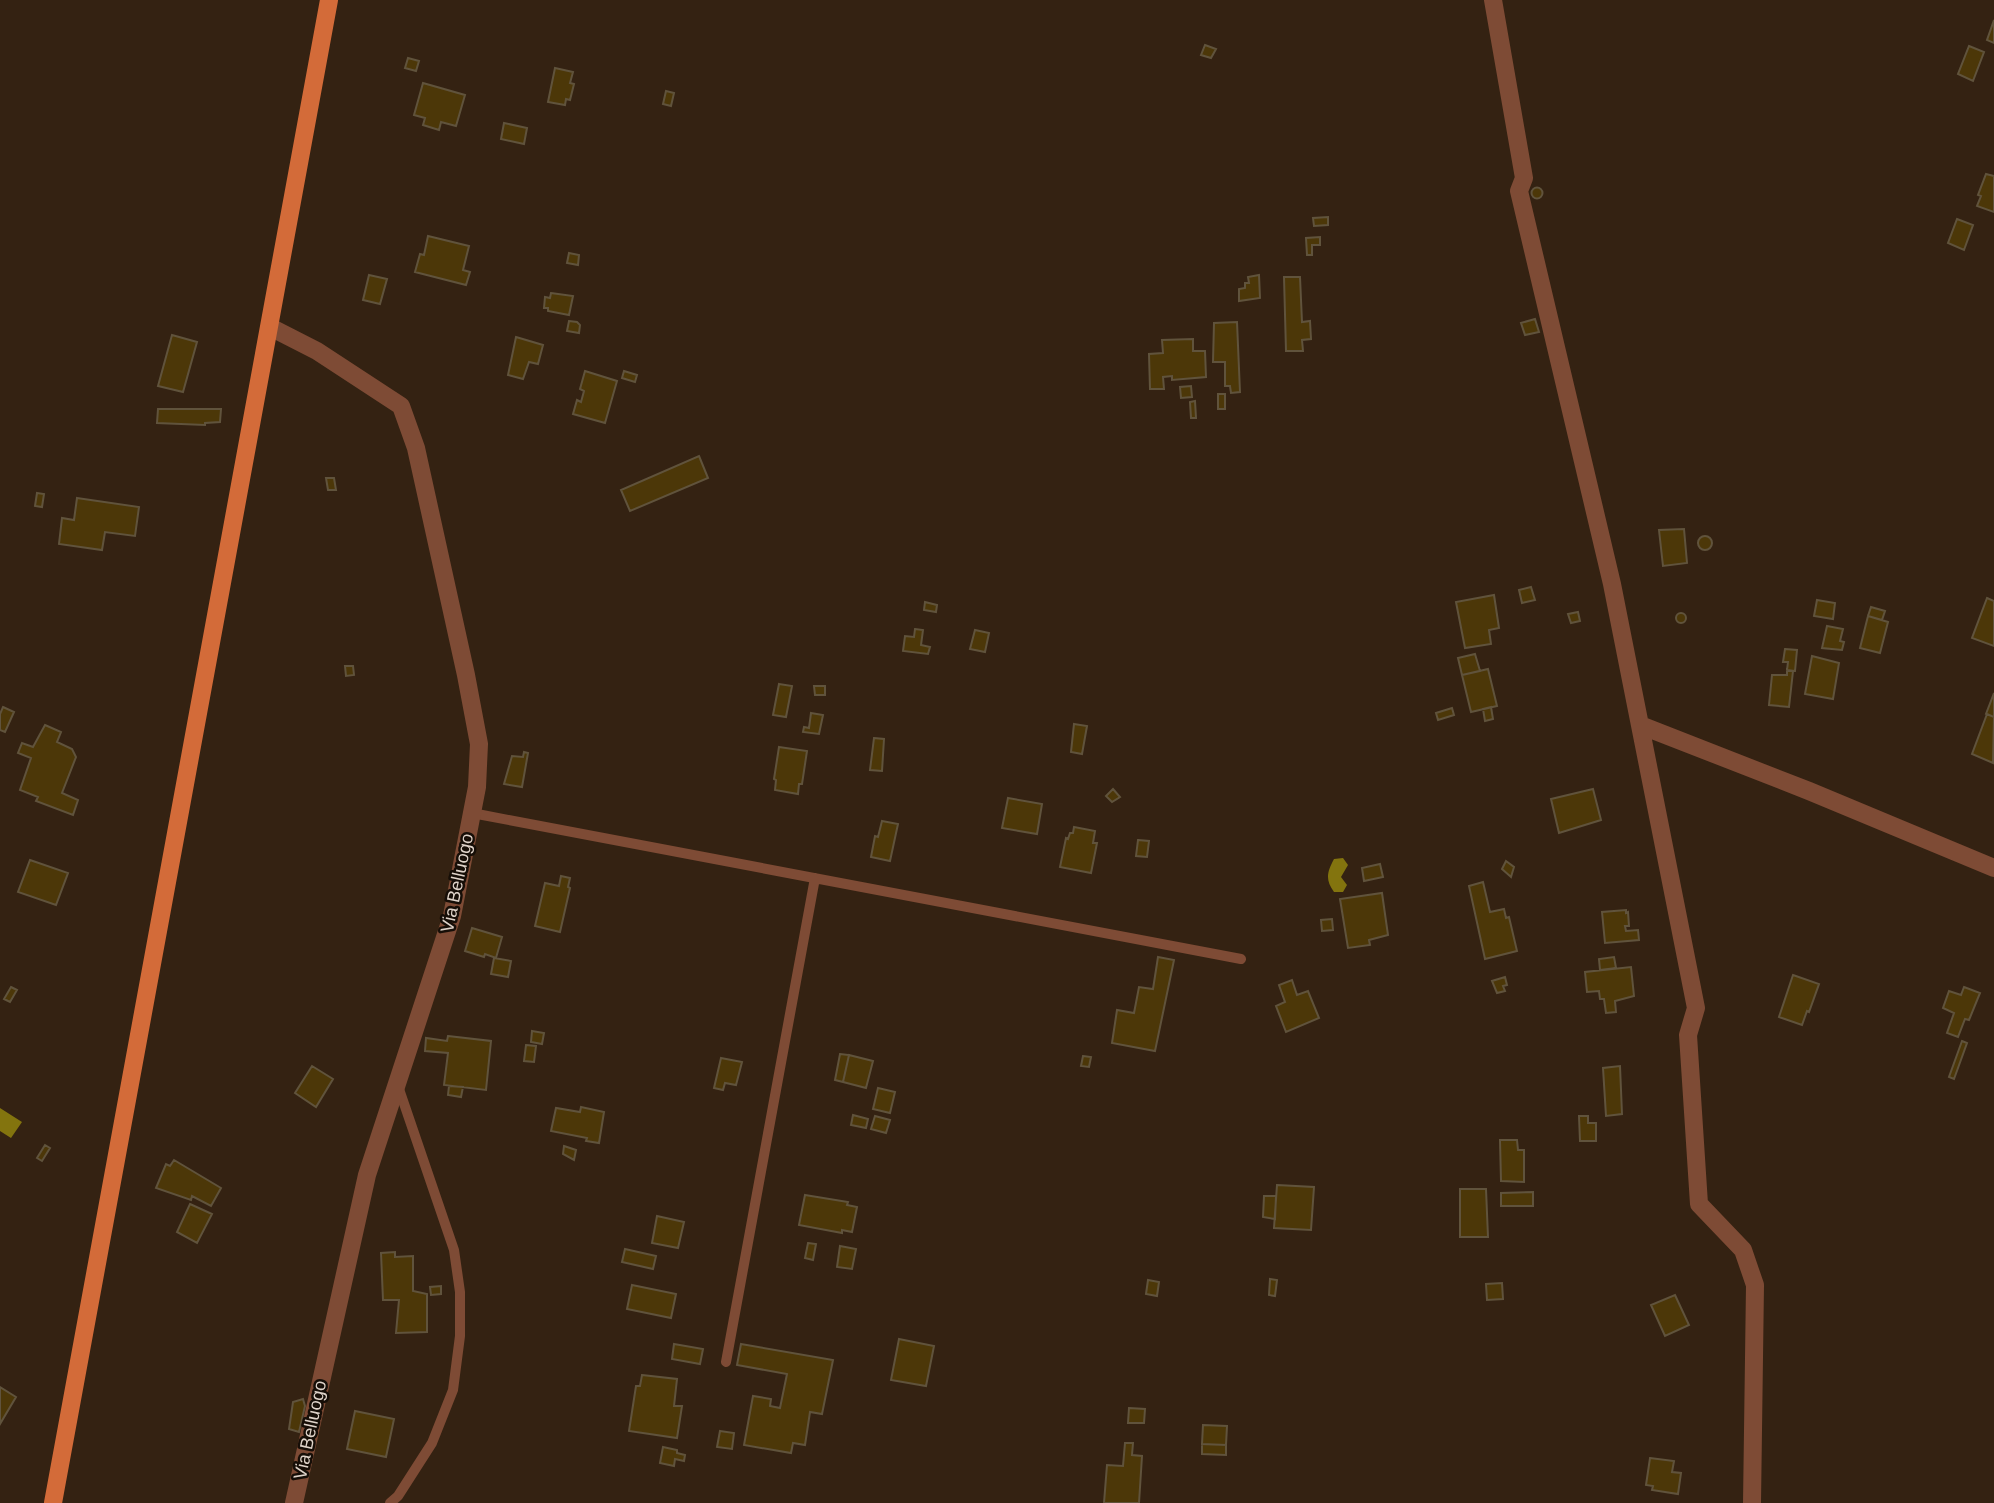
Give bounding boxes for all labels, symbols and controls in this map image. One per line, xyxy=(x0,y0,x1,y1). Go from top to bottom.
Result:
street label: Via Belluogo xyxy=(437,832,477,934)
street label: Via Belluogo xyxy=(290,1379,330,1481)

